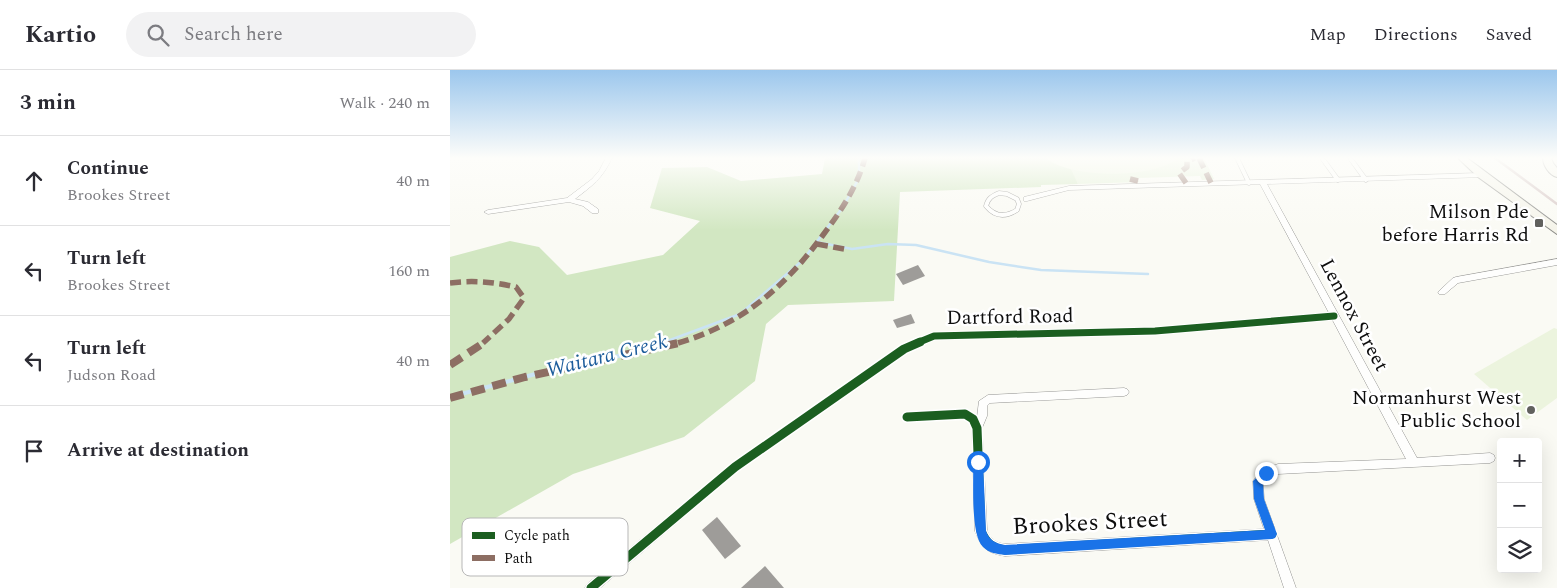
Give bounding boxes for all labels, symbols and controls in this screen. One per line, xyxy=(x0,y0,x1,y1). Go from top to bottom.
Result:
search box xyxy=(126,12,476,57)
text: Kartio xyxy=(25,17,96,53)
text: Search here xyxy=(184,20,283,49)
icon: search xyxy=(144,21,172,49)
text: Map xyxy=(1310,21,1346,48)
text: Directions xyxy=(1374,21,1458,48)
text: Saved xyxy=(1486,21,1532,48)
text: 3 min xyxy=(20,87,76,119)
text: Walk · 240 m xyxy=(339,91,430,115)
text: Continue xyxy=(67,154,149,183)
icon: ahead xyxy=(20,167,48,195)
text: 40 m xyxy=(396,169,430,193)
text: Brookes Street xyxy=(67,183,171,207)
place label: Milson Pde before Harris Rd xyxy=(1382,197,1529,250)
marker: Milson Pde before Harris Rd xyxy=(1533,217,1545,229)
text: Turn left xyxy=(67,244,146,273)
street label: Lennox Street xyxy=(1312,253,1396,377)
icon: left xyxy=(20,257,48,285)
text: 160 m xyxy=(388,259,430,283)
text: Brookes Street xyxy=(67,273,171,297)
street label: Dartford Road xyxy=(946,301,1074,333)
water label: Waitara Creek xyxy=(543,325,671,387)
text: Turn left xyxy=(67,334,146,363)
icon: left xyxy=(20,347,48,375)
text: 40 m xyxy=(396,349,430,373)
text: Judson Road xyxy=(67,363,156,387)
place label: Normanhurst West Public School xyxy=(1352,383,1521,436)
marker: Normanhurst West Public School xyxy=(1525,404,1537,416)
text: Arrive at destination xyxy=(67,436,249,465)
icon: arrive xyxy=(20,437,48,465)
map controls xyxy=(1497,438,1542,573)
button: + xyxy=(1497,438,1542,483)
route start xyxy=(967,451,990,474)
route end xyxy=(1255,462,1278,485)
button: − xyxy=(1497,483,1542,528)
street label: Brookes Street xyxy=(1012,501,1168,545)
legend xyxy=(462,518,628,576)
text: Cycle path xyxy=(504,525,570,546)
button: layers xyxy=(1497,528,1542,573)
text: Path xyxy=(504,548,533,569)

